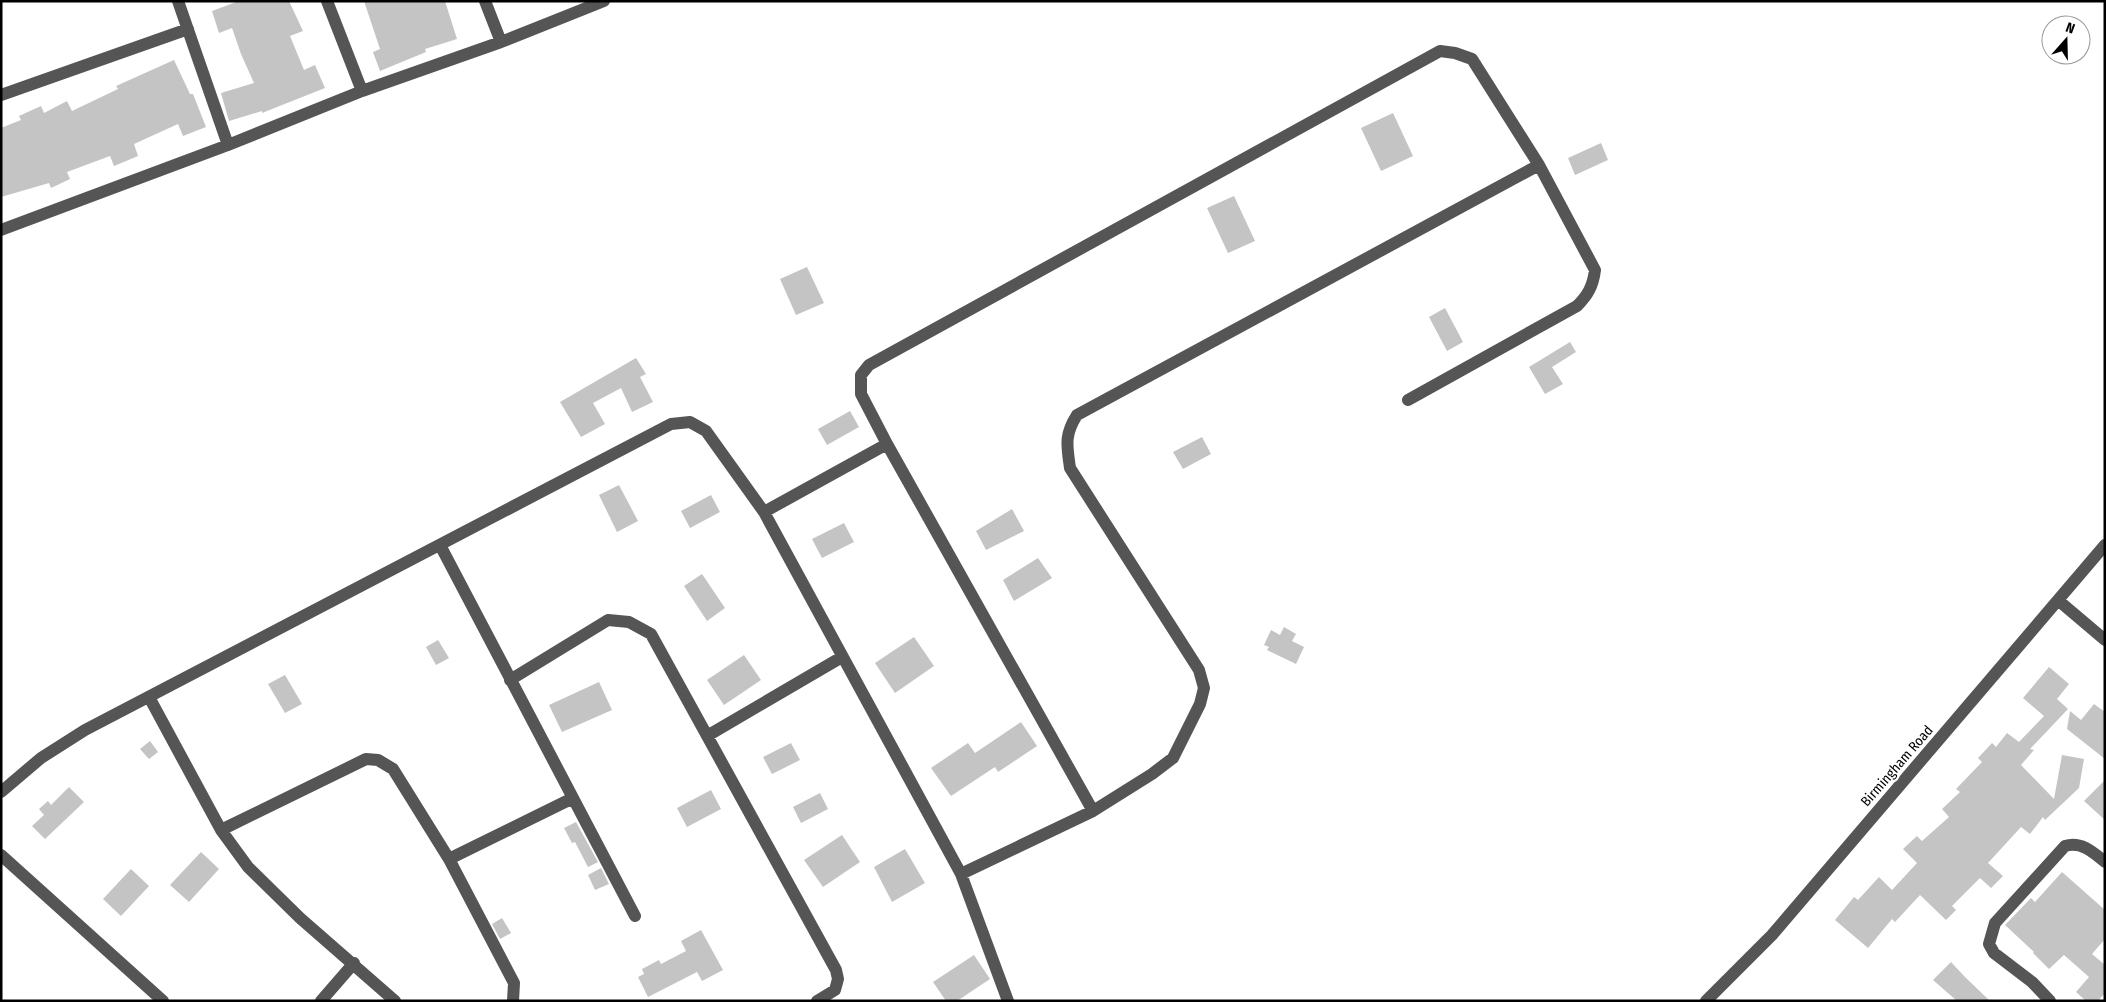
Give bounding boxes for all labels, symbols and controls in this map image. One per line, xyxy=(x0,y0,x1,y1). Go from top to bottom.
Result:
north arrow xyxy=(2041,15,2091,65)
text: N xyxy=(2063,19,2077,38)
street label: Birmingham Road xyxy=(1857,722,1937,810)

